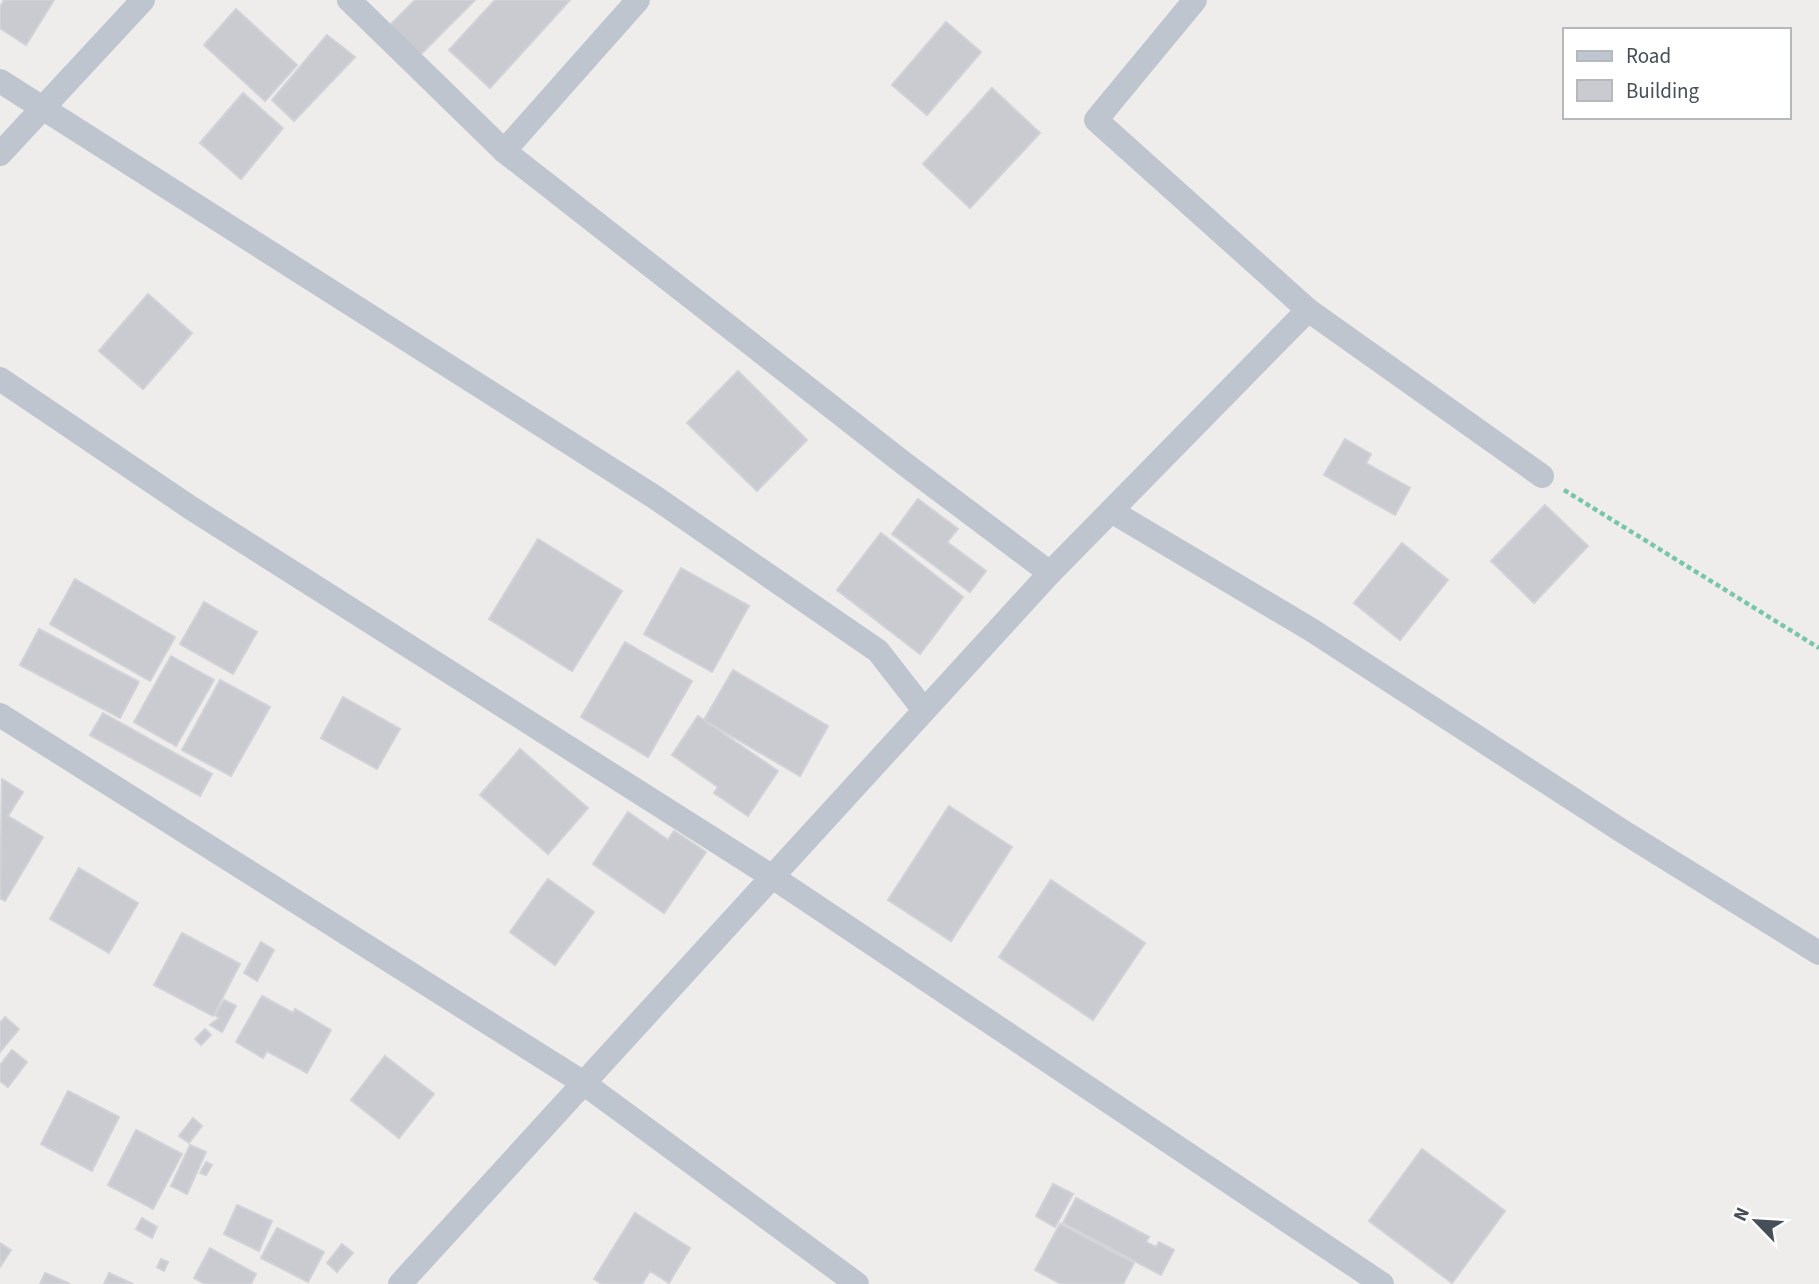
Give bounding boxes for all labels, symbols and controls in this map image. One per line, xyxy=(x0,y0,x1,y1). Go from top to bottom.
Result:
legend xyxy=(1563,28,1791,119)
text: Road xyxy=(1626,41,1671,71)
text: Building xyxy=(1626,76,1700,106)
north arrow xyxy=(1721,1186,1791,1256)
text: N xyxy=(1727,1203,1757,1226)

